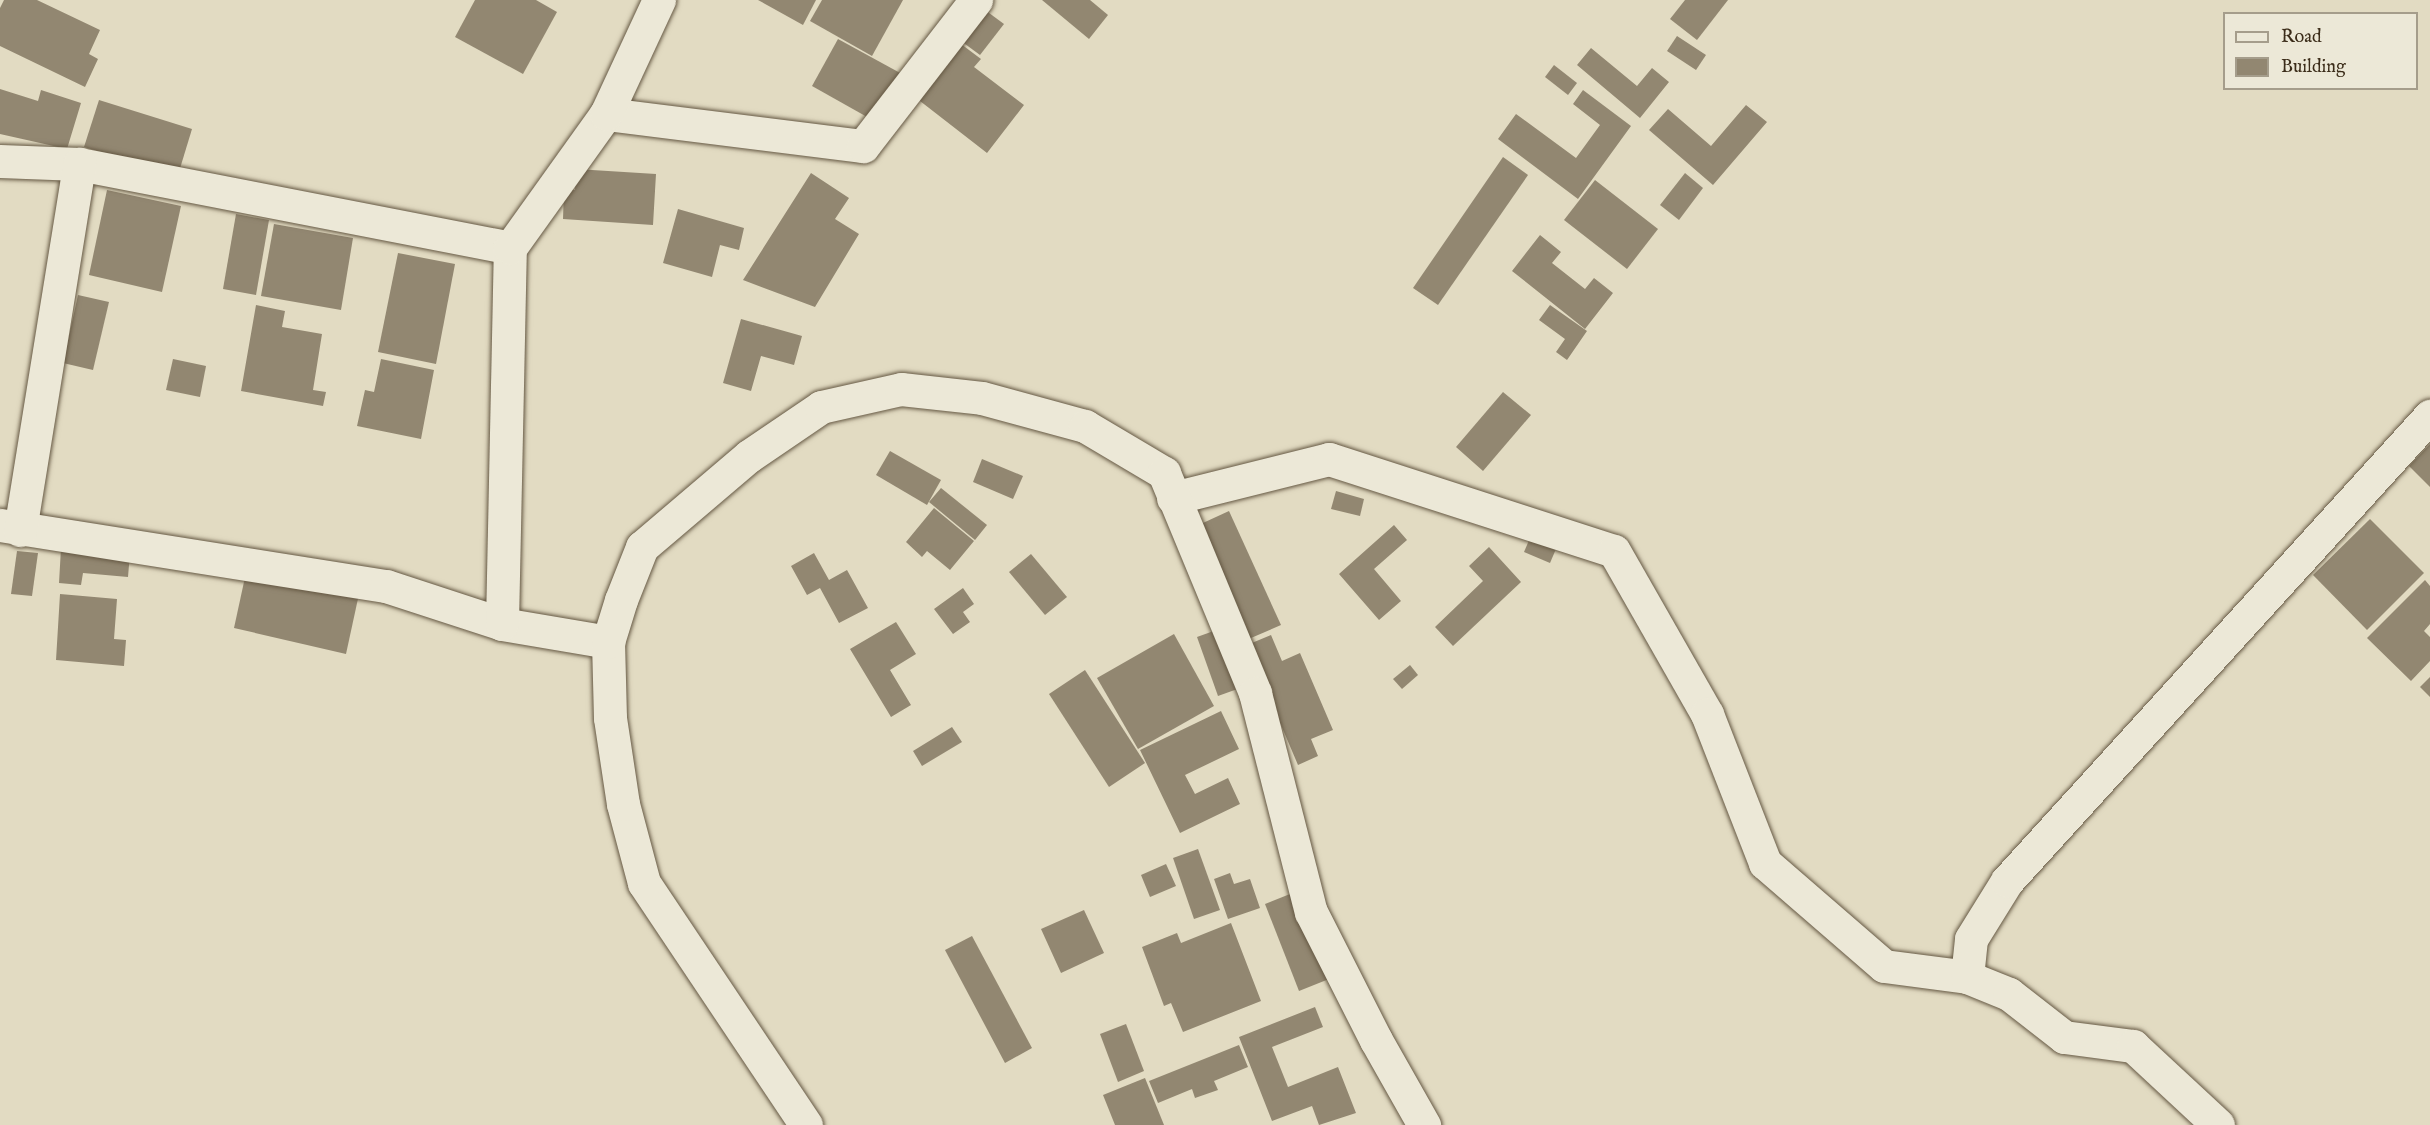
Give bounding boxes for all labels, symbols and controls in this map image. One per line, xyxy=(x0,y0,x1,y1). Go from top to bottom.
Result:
legend xyxy=(2223,12,2418,90)
text: Road xyxy=(2281,26,2322,49)
text: Building xyxy=(2281,56,2346,79)

